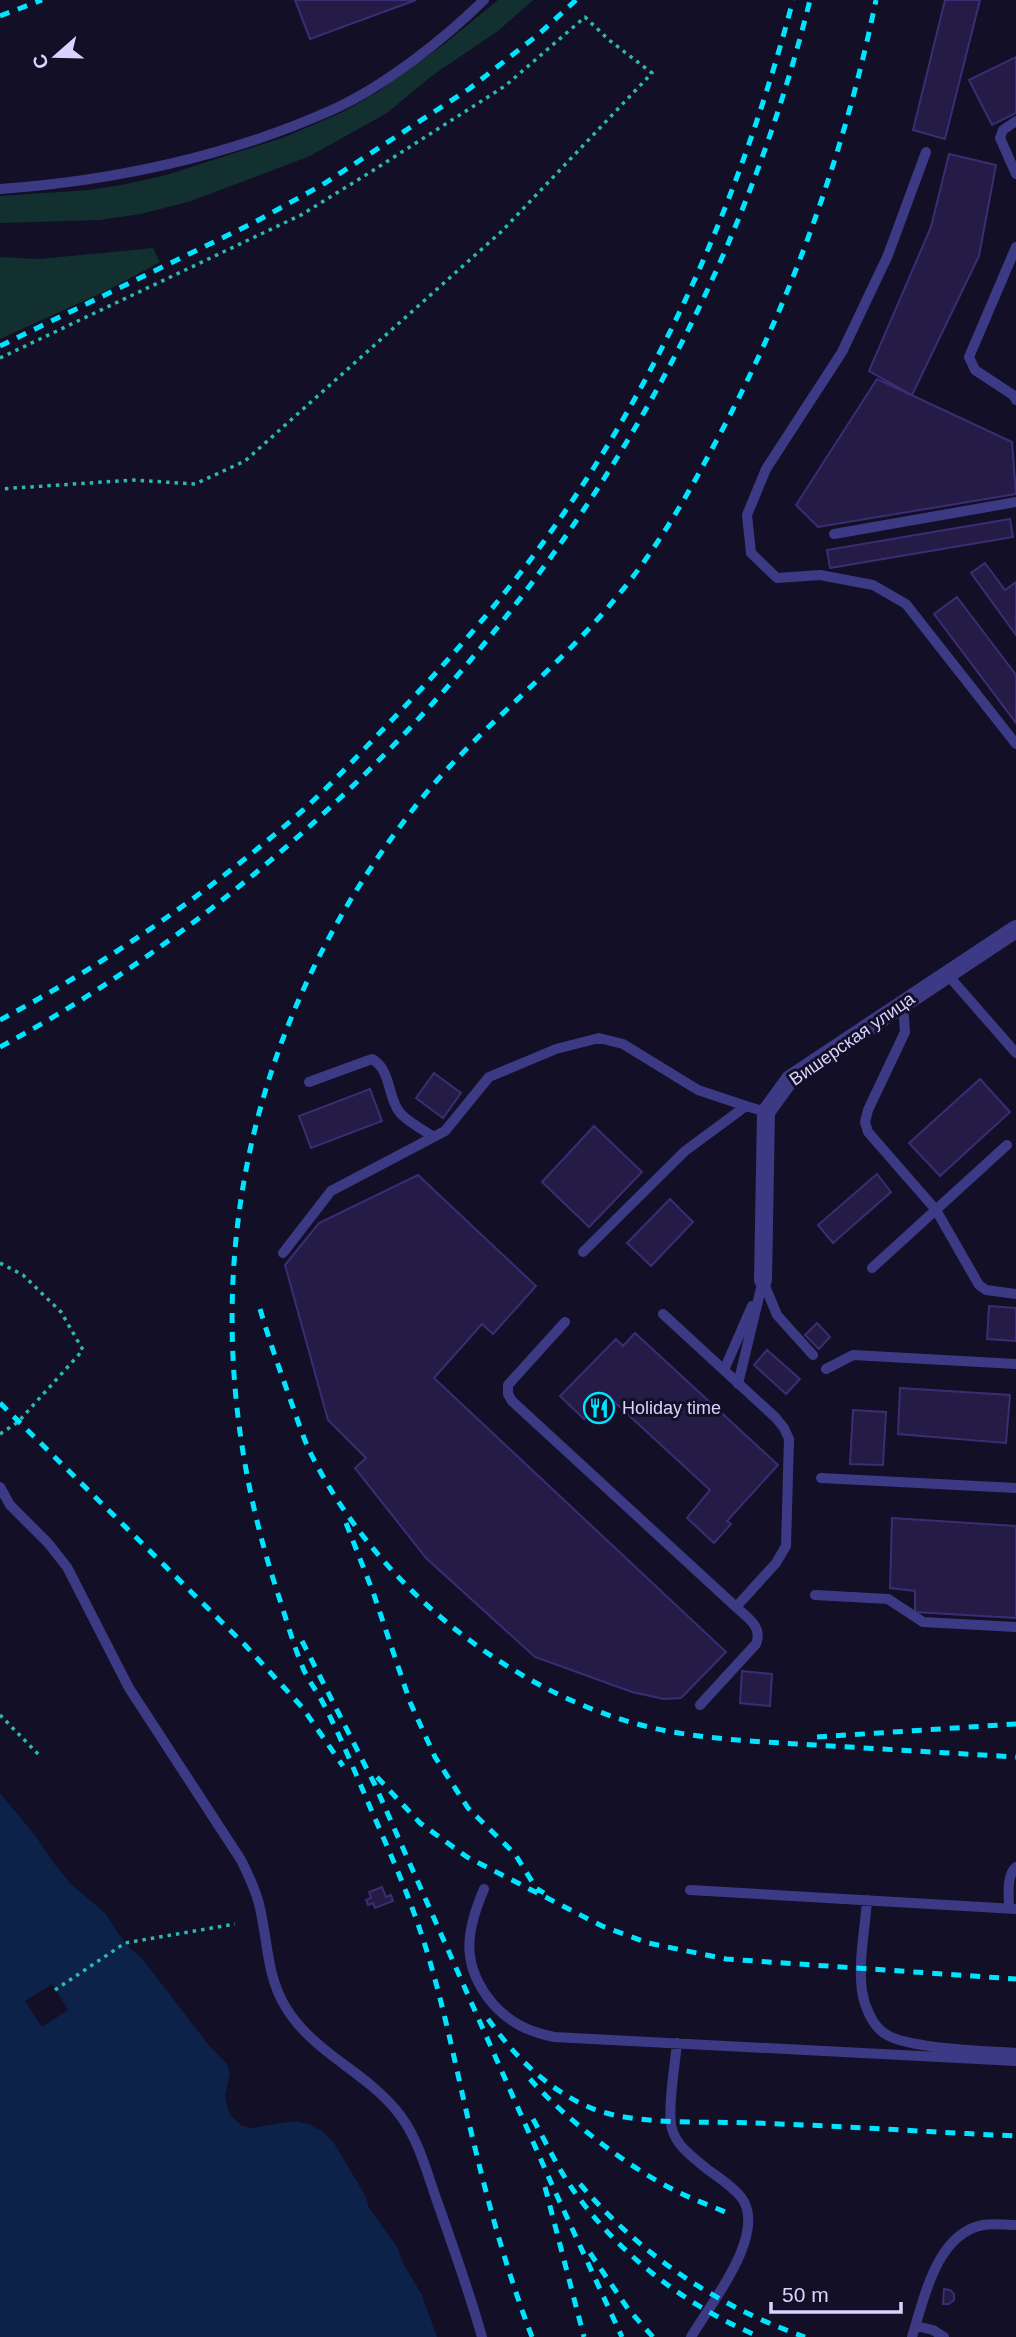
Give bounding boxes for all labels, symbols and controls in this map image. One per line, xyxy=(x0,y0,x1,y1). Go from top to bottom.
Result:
north arrow xyxy=(21,21,91,91)
text: С xyxy=(28,51,53,72)
street label: Вишерская улица xyxy=(786,988,919,1090)
restaurant icon: Holiday time xyxy=(582,1391,616,1425)
place label: Holiday time xyxy=(622,1398,721,1418)
scale bar xyxy=(771,2270,900,2314)
text: 50 m xyxy=(782,2283,829,2306)

